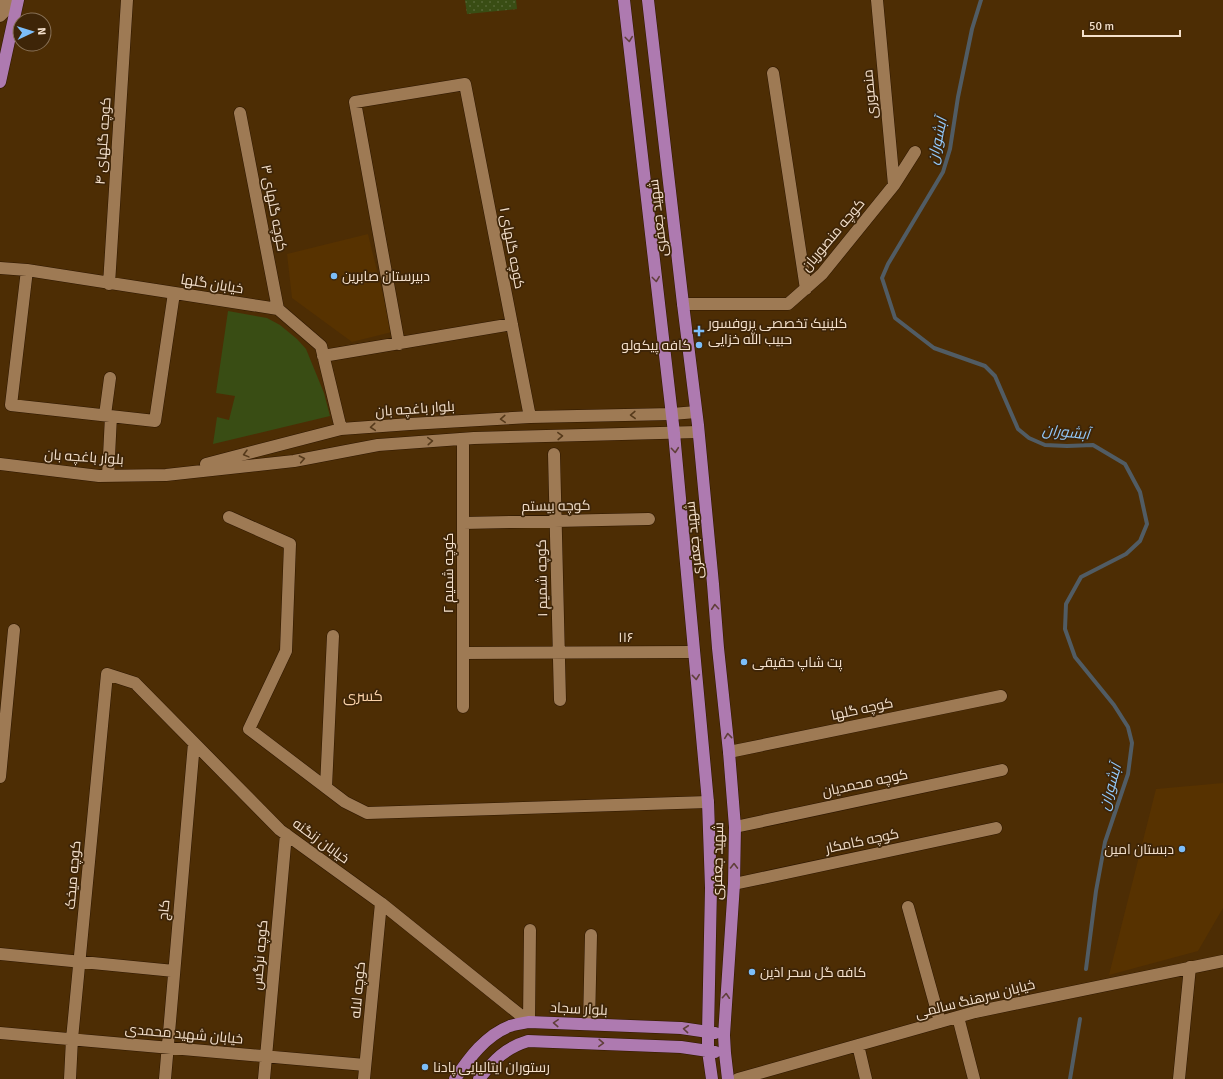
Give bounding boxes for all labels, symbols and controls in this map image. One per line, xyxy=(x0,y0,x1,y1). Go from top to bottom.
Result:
north arrow xyxy=(12,12,52,52)
scale bar xyxy=(1083,12,1180,38)
text: 50 m xyxy=(1089,19,1114,34)
text: N xyxy=(35,27,48,36)
one-way arrow xyxy=(624,36,633,42)
street label: منصوری xyxy=(859,69,881,119)
street label: کوچه گلهای ۴ xyxy=(91,97,116,185)
water label: آبشوران xyxy=(923,113,951,166)
street label: کوچه گلهای ۳ xyxy=(256,163,291,253)
street label: شهید جعفری xyxy=(645,178,671,258)
street label: کوچه منصوریان xyxy=(798,195,869,276)
street label: کوچه گلهای ۱ xyxy=(495,206,528,290)
place label: دبیرستان صابرین xyxy=(342,268,430,285)
street label: خیابان گلها xyxy=(179,271,245,297)
marker: دبیرستان صابرین xyxy=(329,271,339,281)
one-way arrow xyxy=(651,276,660,282)
place label: کلینیک تخصصی پروفسور حبیب الله خزایی xyxy=(707,315,847,348)
marker: کلینیک تخصصی پروفسور حبیب الله خزایی xyxy=(693,325,705,337)
place label: کافه پیکولو xyxy=(621,337,691,355)
marker: کافه پیکولو xyxy=(694,340,704,350)
street label: بلوار باغچه بان xyxy=(375,398,455,421)
one-way arrow xyxy=(630,410,636,419)
one-way arrow xyxy=(500,414,506,423)
water label: آبشوران xyxy=(1041,421,1094,444)
one-way arrow xyxy=(370,422,376,431)
one-way arrow xyxy=(557,432,563,440)
one-way arrow xyxy=(427,437,433,446)
street label: بلوار باغچه بان xyxy=(44,446,124,469)
one-way arrow xyxy=(671,447,680,453)
one-way arrow xyxy=(243,449,250,458)
one-way arrow xyxy=(299,456,305,464)
street label: کوچه بیستم xyxy=(521,497,591,516)
street label: شهید جعفری xyxy=(681,500,707,580)
street label: کوچه شمیم ۲ xyxy=(440,533,458,613)
street label: کوچه شمیم ۱ xyxy=(533,539,552,617)
one-way arrow xyxy=(710,604,719,610)
street label: ۱۱۶ xyxy=(618,629,634,646)
place label: پت شاپ حقیقی xyxy=(752,654,843,672)
marker: پت شاپ حقیقی xyxy=(739,657,749,667)
one-way arrow xyxy=(692,674,701,680)
district label: کسری xyxy=(343,687,383,706)
street label: کوچه گلها xyxy=(829,694,895,725)
one-way arrow xyxy=(723,733,732,739)
water label: آبشوران xyxy=(1095,759,1126,812)
street label: کوچه محمدیان xyxy=(821,766,910,801)
street label: خیابان زنگنه xyxy=(289,815,353,867)
street label: شهید جعفری xyxy=(709,822,727,900)
street label: کوچه کامکار xyxy=(823,825,901,858)
street label: کوچه میخک xyxy=(62,840,85,910)
place label: دبستان امین xyxy=(1104,841,1174,858)
marker: دبستان امین xyxy=(1177,844,1187,854)
one-way arrow xyxy=(730,863,738,869)
street label: کاج xyxy=(155,899,173,921)
street label: کوچه نرگس xyxy=(248,919,273,991)
street label: کوچه لاله xyxy=(347,961,370,1019)
place label: کافه گل سحر اذین xyxy=(760,964,866,981)
marker: کافه گل سحر اذین xyxy=(747,967,757,977)
street label: خیابان سرهنگ سالمی xyxy=(913,976,1037,1022)
one-way arrow xyxy=(722,993,731,999)
street label: بلوار سجاد xyxy=(550,999,608,1019)
one-way arrow xyxy=(553,1019,559,1027)
street label: خیابان شهید محمدی xyxy=(124,1020,244,1048)
one-way arrow xyxy=(683,1025,689,1034)
one-way arrow xyxy=(598,1039,604,1048)
place label: رستوران ایتالیایی پادنا xyxy=(433,1059,550,1077)
marker: رستوران ایتالیایی پادنا xyxy=(420,1062,430,1072)

